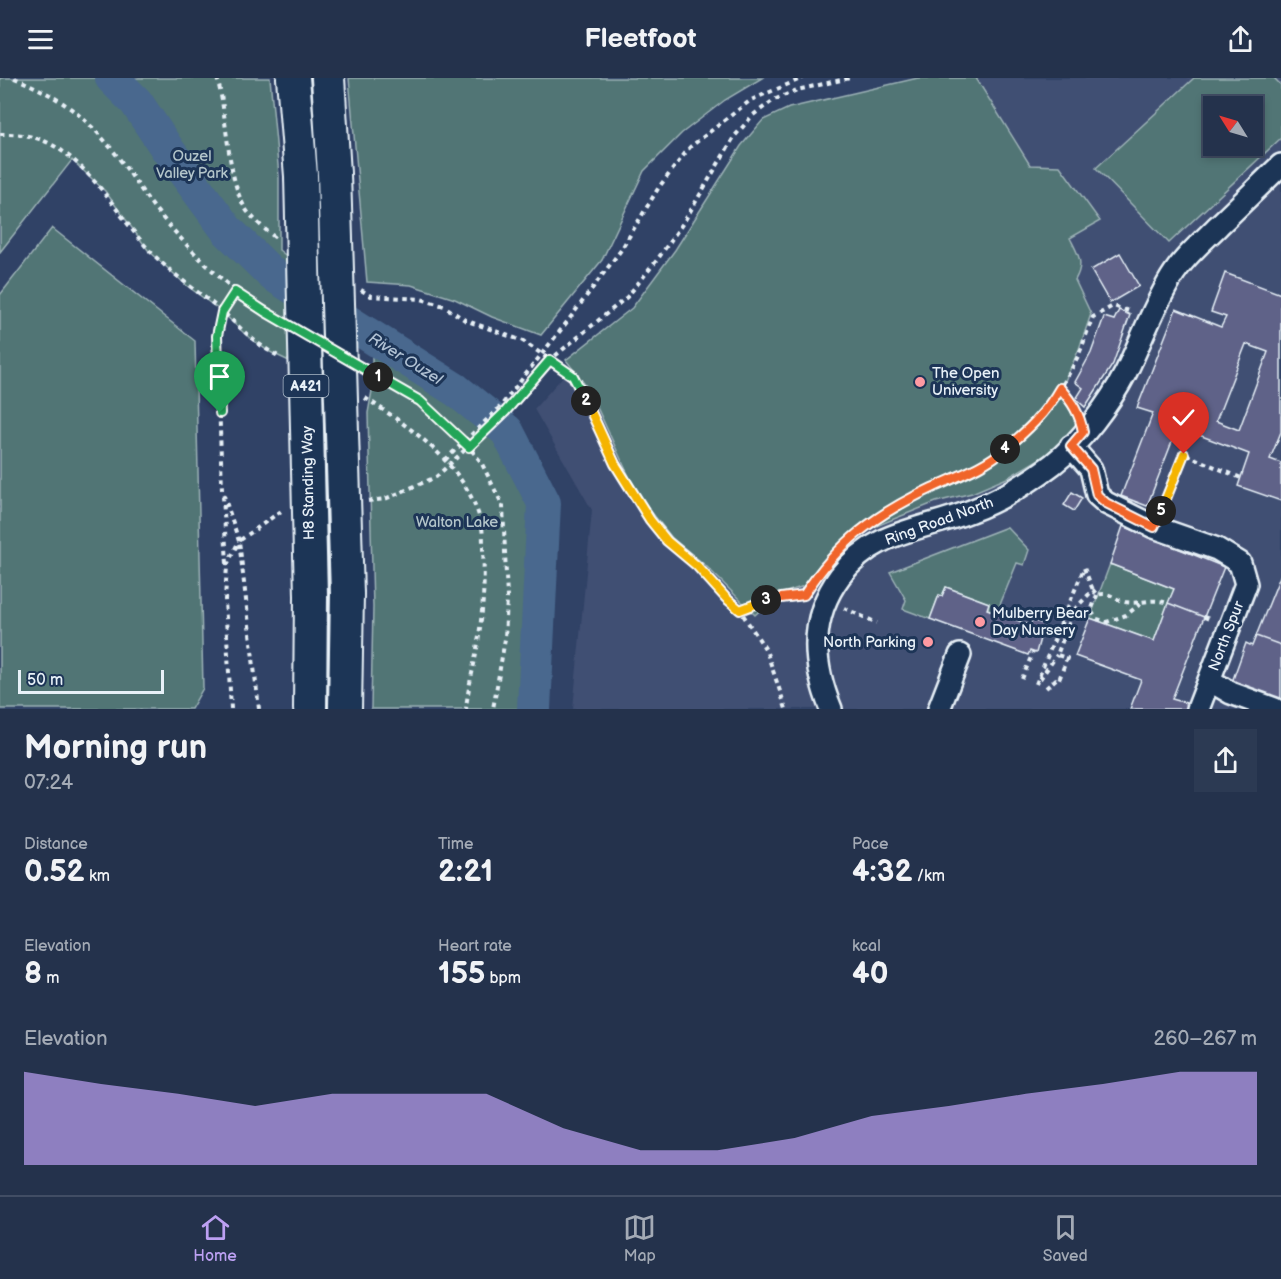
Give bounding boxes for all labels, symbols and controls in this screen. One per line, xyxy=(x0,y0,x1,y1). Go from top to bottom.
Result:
icon: menu xyxy=(24,23,57,56)
text: Fleetfoot xyxy=(584,23,697,55)
icon: share xyxy=(1224,23,1257,56)
north arrow xyxy=(1203,96,1263,156)
map controls xyxy=(1203,96,1263,156)
park label: Ouzel Valley Park xyxy=(156,147,229,183)
water label: River Ouzel xyxy=(365,329,447,390)
pin xyxy=(194,351,245,413)
icon: arrive xyxy=(203,360,236,393)
pin: 1 xyxy=(363,362,393,392)
place label: The Open University xyxy=(932,364,999,400)
text: 1 xyxy=(375,367,381,386)
road number: A421 xyxy=(284,375,328,397)
marker: The Open University xyxy=(913,375,927,389)
pin: 2 xyxy=(571,386,601,416)
text: 2 xyxy=(581,391,591,410)
pin xyxy=(1158,392,1209,454)
icon: check xyxy=(1167,401,1200,434)
street label: H8 Standing Way xyxy=(298,425,319,540)
pin: 4 xyxy=(990,434,1020,464)
text: 4 xyxy=(1000,439,1010,458)
street label: Ring Road North xyxy=(882,493,996,550)
pin: 5 xyxy=(1146,496,1176,526)
text: 5 xyxy=(1156,501,1166,520)
park label: Walton Lake xyxy=(416,513,498,532)
pin: 3 xyxy=(751,585,781,615)
text: 3 xyxy=(761,590,771,609)
street label: North Spur xyxy=(1204,598,1249,674)
place label: Mulberry Bear Day Nursery xyxy=(992,604,1089,640)
marker: Mulberry Bear Day Nursery xyxy=(973,615,987,629)
place label: North Parking xyxy=(823,633,916,652)
marker: North Parking xyxy=(921,635,935,649)
scale bar xyxy=(18,667,164,694)
text: 50 m xyxy=(27,671,63,690)
text: Morning run xyxy=(24,728,207,768)
button: share xyxy=(1194,729,1257,792)
text: 07:24 xyxy=(24,771,73,795)
text: Distance xyxy=(24,835,88,854)
text: Time xyxy=(438,835,473,854)
text: Pace xyxy=(852,835,888,854)
text: 0.52 xyxy=(24,854,85,890)
text: 2:21 xyxy=(438,854,493,890)
text: 4:32 xyxy=(852,854,912,890)
text: km xyxy=(85,867,110,886)
text: /km xyxy=(912,867,945,886)
text: Elevation xyxy=(24,937,91,956)
text: Heart rate xyxy=(438,937,512,956)
text: kcal xyxy=(852,937,881,956)
text: 8 xyxy=(24,956,42,992)
text: 155 xyxy=(438,956,485,992)
text: 40 xyxy=(852,956,888,992)
text: m xyxy=(42,969,60,988)
text: bpm xyxy=(485,969,521,988)
text: Elevation xyxy=(24,1027,107,1051)
text: 260–267 m xyxy=(1153,1027,1257,1051)
tab: Home xyxy=(193,1211,237,1266)
tab: Map xyxy=(623,1211,656,1266)
tab: Saved xyxy=(1043,1211,1088,1266)

